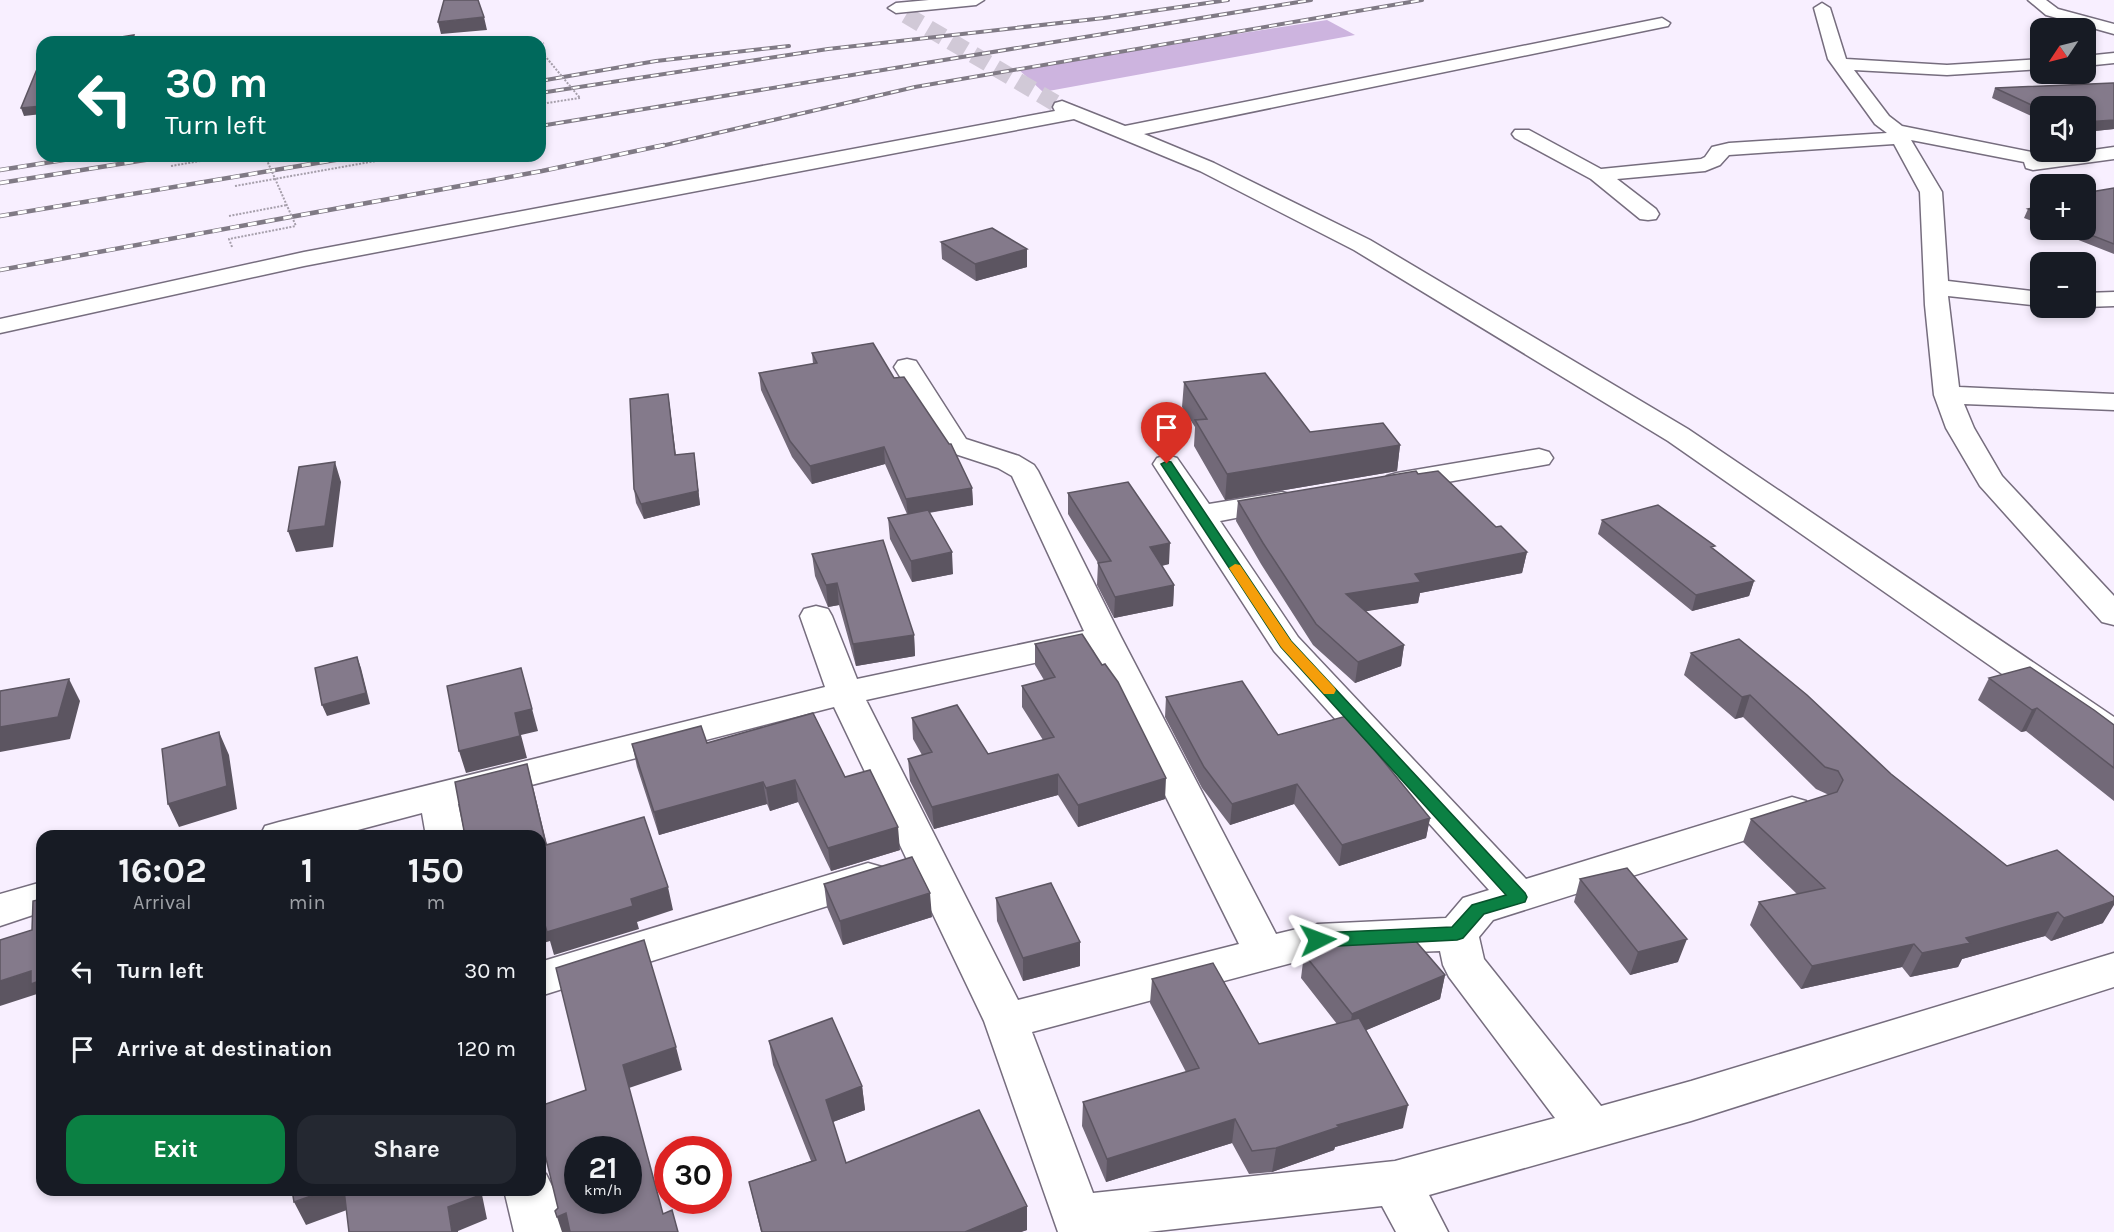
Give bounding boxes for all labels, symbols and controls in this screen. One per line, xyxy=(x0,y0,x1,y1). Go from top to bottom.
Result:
north arrow xyxy=(2030,18,2096,84)
map controls xyxy=(2030,18,2096,318)
text: 30 m xyxy=(165,58,268,108)
icon: left xyxy=(66,60,144,138)
button: sound xyxy=(2030,96,2096,162)
text: Turn left xyxy=(165,109,266,141)
button: + xyxy=(2030,174,2096,240)
button: − xyxy=(2030,252,2096,318)
pin xyxy=(1141,402,1192,464)
icon: arrive xyxy=(1150,411,1183,444)
text: 16:02 xyxy=(118,849,207,891)
text: 1 xyxy=(301,849,314,891)
text: 150 xyxy=(408,849,464,891)
text: Arrival xyxy=(133,891,192,914)
text: min xyxy=(289,891,326,914)
text: m xyxy=(426,891,445,914)
position arrow xyxy=(1286,908,1350,972)
icon: left xyxy=(66,955,99,988)
text: Turn left xyxy=(117,958,204,984)
text: 30 m xyxy=(464,958,516,984)
icon: arrive xyxy=(66,1033,99,1066)
text: Arrive at destination xyxy=(117,1036,332,1062)
text: 120 m xyxy=(457,1036,516,1062)
button: Exit xyxy=(66,1115,285,1184)
button: Share xyxy=(297,1115,516,1184)
speed limit sign: 30 xyxy=(654,1136,732,1214)
text: 21 xyxy=(589,1150,617,1186)
text: km/h xyxy=(584,1181,622,1199)

